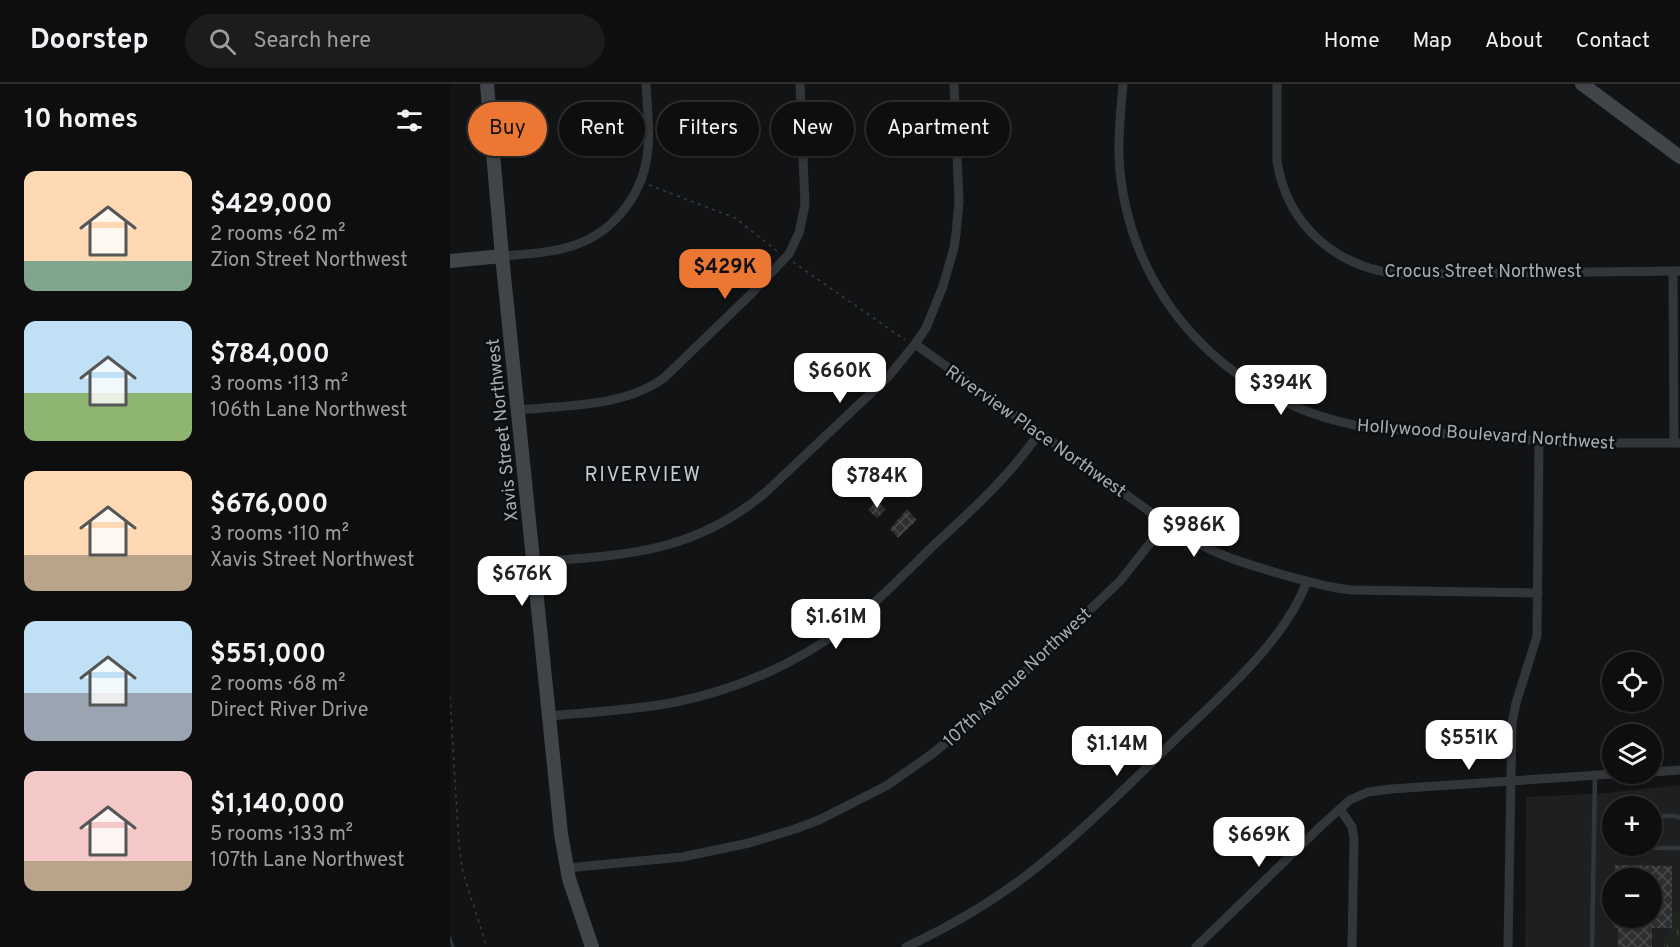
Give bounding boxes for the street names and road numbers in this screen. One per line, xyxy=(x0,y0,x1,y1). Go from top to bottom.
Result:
street label: Crocus Street Northwest xyxy=(1384,261,1582,284)
street label: Xavis Street Northwest xyxy=(482,337,525,523)
street label: Riverview Place Northwest xyxy=(940,361,1130,503)
street label: Hollywood Boulevard Northwest xyxy=(1356,415,1616,456)
street label: 107th Avenue Northwest xyxy=(939,603,1097,753)

